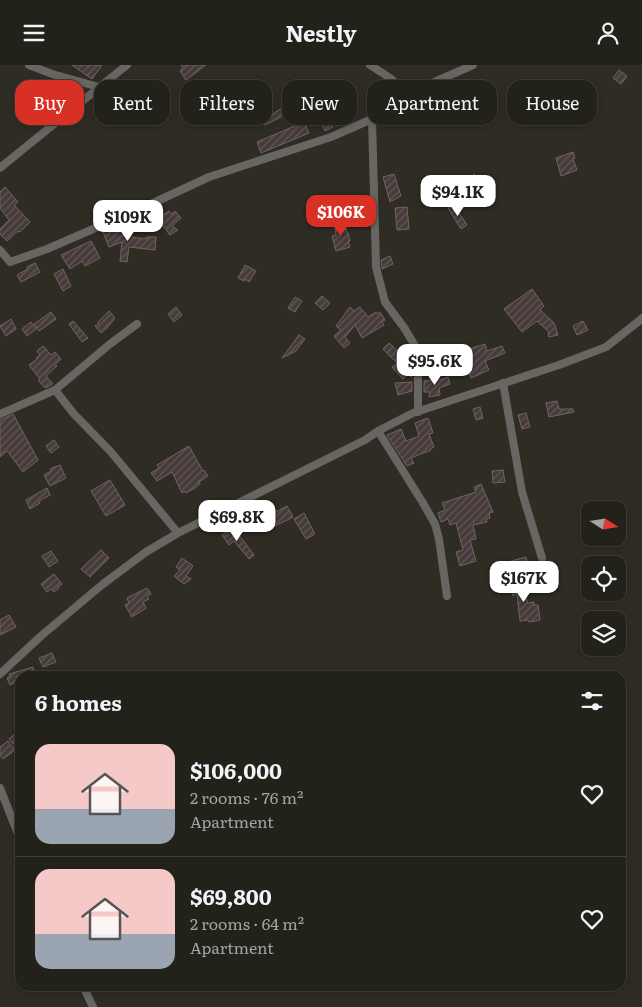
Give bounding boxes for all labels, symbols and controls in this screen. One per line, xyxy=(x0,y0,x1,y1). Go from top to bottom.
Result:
text: Nestly xyxy=(285,16,357,49)
icon: menu xyxy=(20,19,48,47)
icon: person xyxy=(594,19,622,47)
chip: Buy xyxy=(15,80,84,125)
chip: Rent xyxy=(94,80,170,125)
chip: Filters xyxy=(180,80,272,125)
chip: New xyxy=(282,80,357,125)
chip: Apartment xyxy=(367,80,497,125)
chip: House xyxy=(507,80,597,125)
pin: $94.1K xyxy=(417,175,499,217)
text: $94.1K xyxy=(432,179,484,203)
pin: $106K xyxy=(306,195,376,237)
pin: $109K xyxy=(93,199,163,242)
text: $106K xyxy=(317,199,365,223)
text: $109K xyxy=(104,204,152,228)
pin: $95.6K xyxy=(394,343,476,386)
text: $95.6K xyxy=(408,348,462,372)
pin: $69.8K xyxy=(196,499,278,542)
north arrow xyxy=(581,501,626,546)
map controls xyxy=(581,501,626,656)
text: $69.8K xyxy=(209,504,265,528)
button: locate xyxy=(581,556,626,601)
pin: $167K xyxy=(489,561,559,603)
text: $167K xyxy=(501,565,547,589)
button: layers xyxy=(581,611,626,656)
text: 6 homes xyxy=(35,686,122,717)
icon: filters xyxy=(578,687,606,715)
text: $106,000 xyxy=(190,754,282,785)
icon: home xyxy=(75,764,135,824)
icon: heart xyxy=(578,780,606,808)
text: 2 rooms · 76 m² xyxy=(190,785,303,809)
text: Apartment xyxy=(190,809,274,833)
text: $69,800 xyxy=(190,880,272,911)
icon: home xyxy=(75,889,135,949)
icon: heart xyxy=(578,905,606,933)
text: 2 rooms · 64 m² xyxy=(190,911,304,935)
text: Apartment xyxy=(190,935,274,959)

